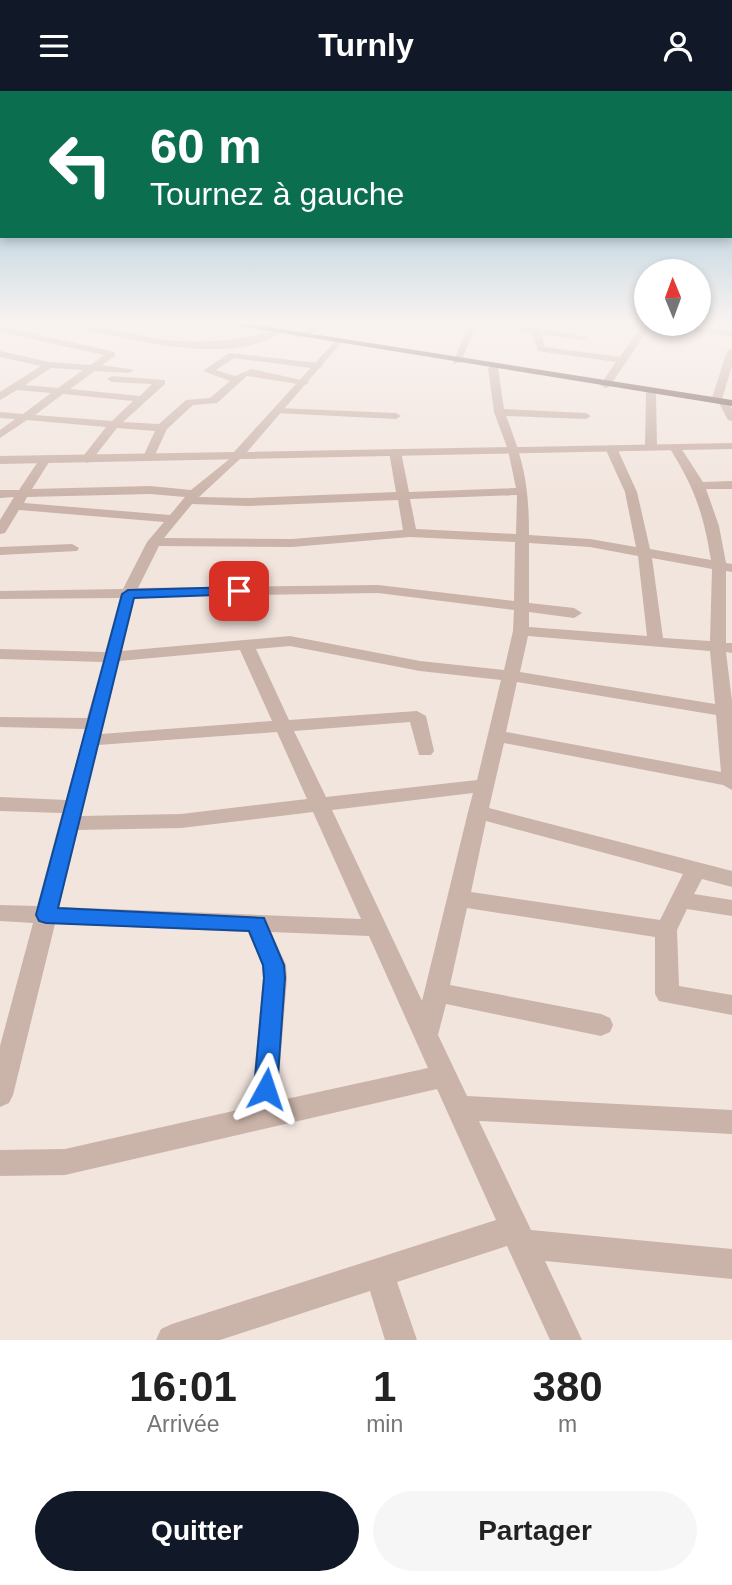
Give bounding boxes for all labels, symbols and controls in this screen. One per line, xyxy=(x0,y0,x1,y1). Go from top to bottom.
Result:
icon: menu xyxy=(35,27,73,65)
text: Turnly xyxy=(318,27,414,63)
icon: person xyxy=(659,27,697,65)
icon: left xyxy=(35,119,126,210)
text: 60 m xyxy=(150,119,262,173)
text: Tournez à gauche xyxy=(150,176,404,212)
north arrow xyxy=(634,259,710,336)
map controls xyxy=(634,259,711,336)
pin xyxy=(209,561,269,621)
icon: arrive xyxy=(220,572,258,610)
position arrow xyxy=(229,1052,303,1126)
text: 16:01 xyxy=(129,1363,237,1410)
text: 1 xyxy=(373,1363,396,1410)
text: 380 xyxy=(533,1363,603,1410)
text: Arrivée xyxy=(147,1411,220,1437)
text: min xyxy=(366,1411,403,1437)
text: m xyxy=(558,1411,577,1437)
button: Quitter xyxy=(35,1491,359,1571)
button: Partager xyxy=(373,1491,697,1571)

